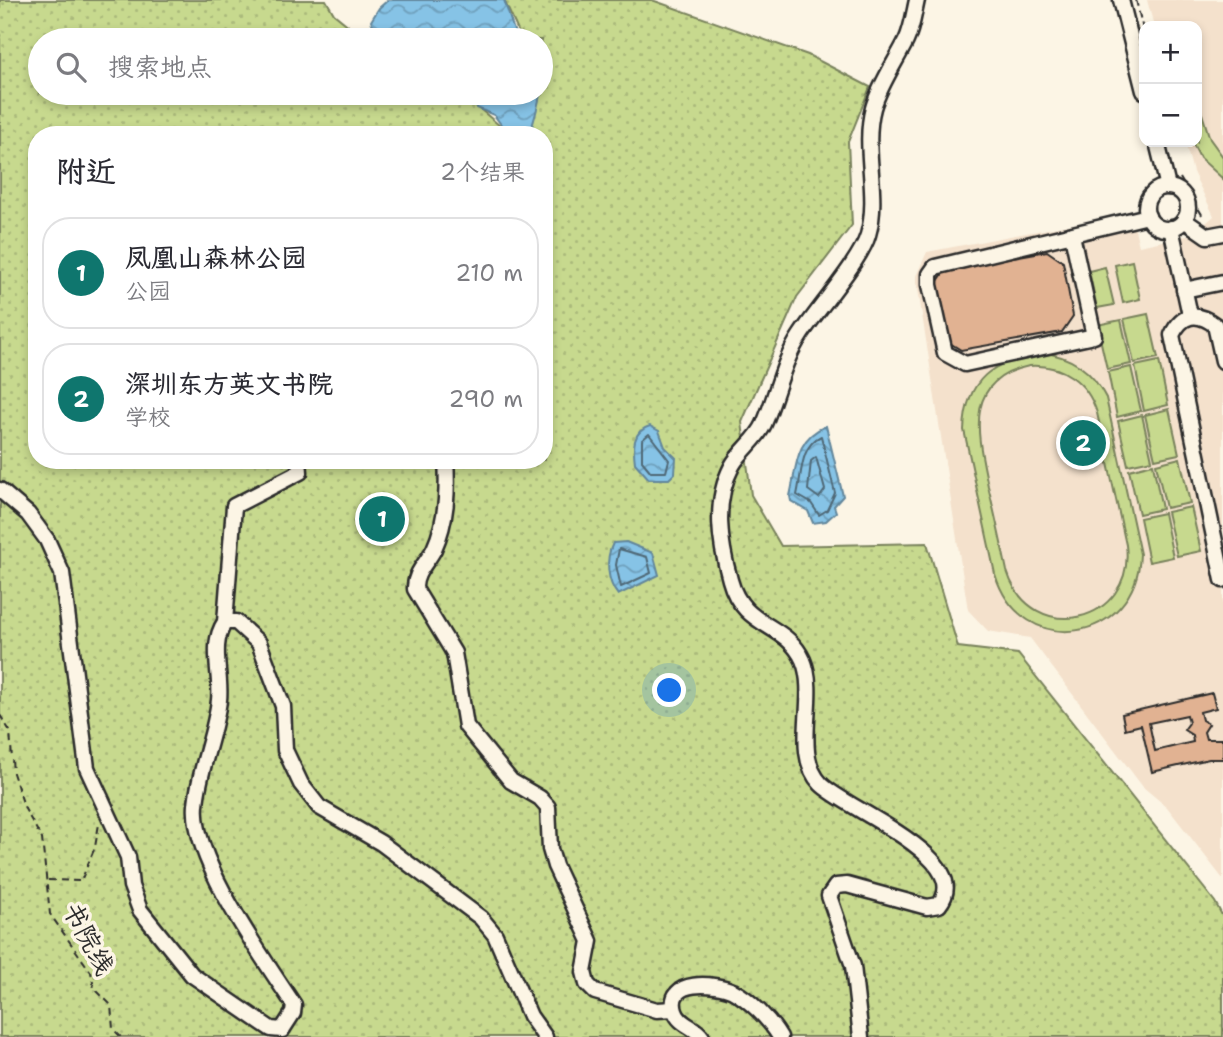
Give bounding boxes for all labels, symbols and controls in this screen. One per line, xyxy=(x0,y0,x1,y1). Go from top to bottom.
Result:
map controls xyxy=(1139,21,1202,147)
button: + xyxy=(1139,21,1202,84)
search box xyxy=(28,28,553,105)
icon: search xyxy=(52,48,90,86)
text: 搜索地点 xyxy=(108,49,212,84)
button: − xyxy=(1139,84,1202,147)
text: 附近 xyxy=(56,151,116,192)
text: 2个结果 xyxy=(440,157,525,187)
text: 凤凰山森林公园 xyxy=(125,240,307,275)
text: 1 xyxy=(76,258,86,288)
text: 210 m xyxy=(455,258,523,288)
text: 公园 xyxy=(125,276,171,306)
text: 深圳东方英文书院 xyxy=(125,366,333,401)
text: 2 xyxy=(73,384,89,414)
text: 290 m xyxy=(449,384,523,414)
text: 学校 xyxy=(125,402,171,432)
pin: 2 xyxy=(1060,417,1106,469)
pin: 1 xyxy=(359,493,405,545)
your location xyxy=(652,673,686,707)
street label: 书院线 xyxy=(55,895,123,981)

